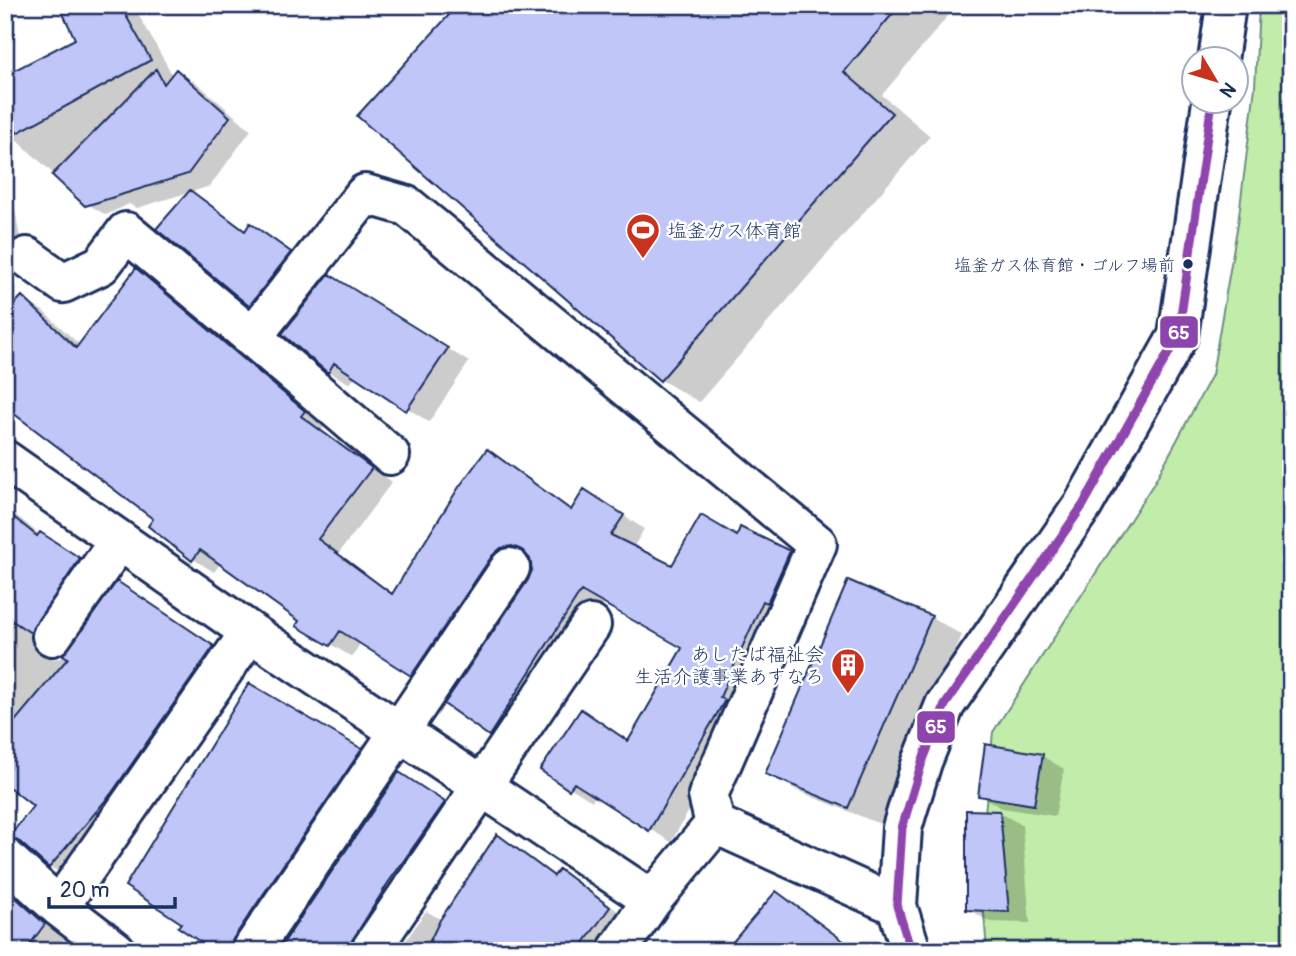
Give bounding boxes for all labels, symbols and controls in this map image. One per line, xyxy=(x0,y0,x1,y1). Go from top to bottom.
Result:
north arrow xyxy=(1180,46,1250,116)
text: N xyxy=(1214,77,1241,102)
sports icon: 塩釜ガス体育館 xyxy=(624,211,662,260)
place label: 塩釜ガス体育館 xyxy=(668,219,801,243)
place label: 塩釜ガス体育館・ゴルフ場前 xyxy=(954,255,1175,276)
marker: 塩釜ガス体育館・ゴルフ場前 xyxy=(1181,257,1195,271)
line badge: 65 xyxy=(1159,315,1199,349)
text: 65 xyxy=(1168,321,1190,345)
place label: あしたば福祉会 生活介護事業あすなろ xyxy=(634,643,824,689)
building icon: あしたば福祉会 生活介護事業あすなろ xyxy=(829,646,867,695)
line badge: 65 xyxy=(916,710,956,744)
text: 65 xyxy=(925,715,947,739)
scale bar xyxy=(49,865,175,909)
text: 20 m xyxy=(60,877,109,904)

